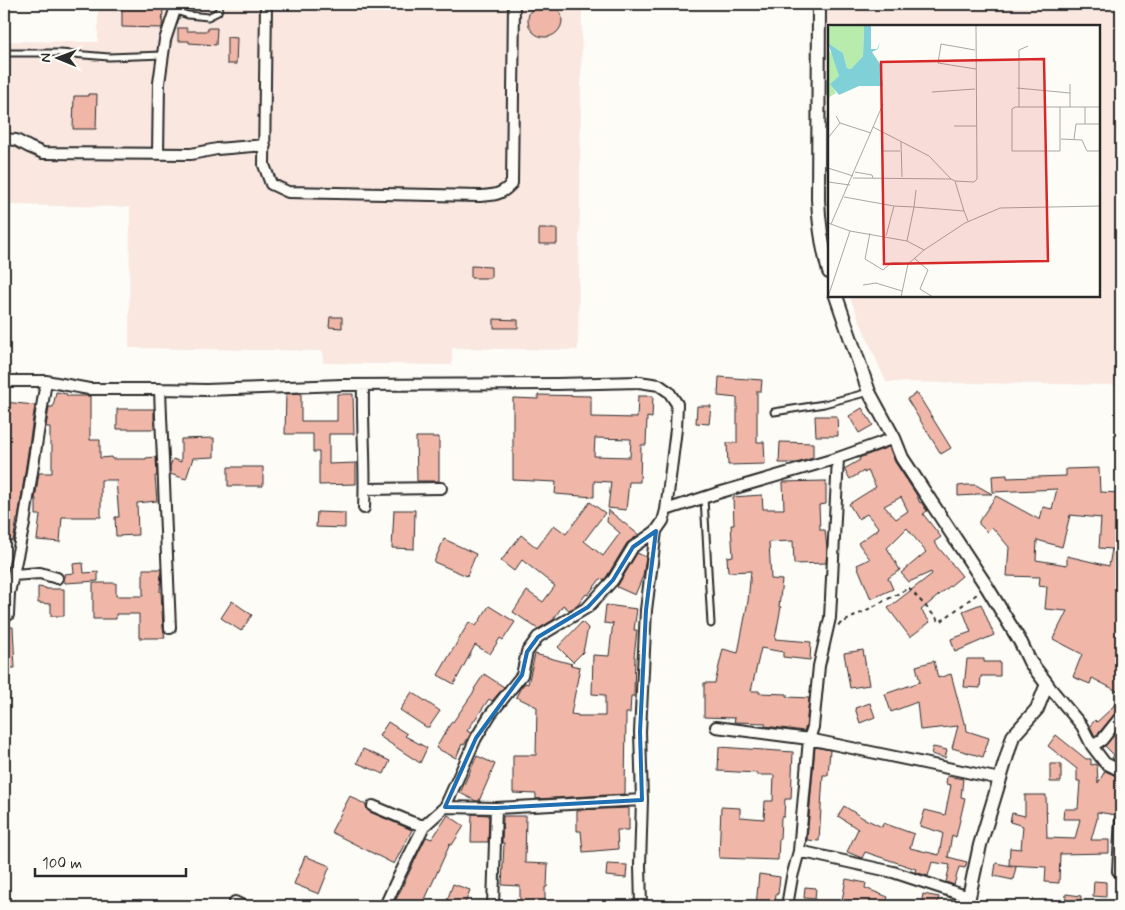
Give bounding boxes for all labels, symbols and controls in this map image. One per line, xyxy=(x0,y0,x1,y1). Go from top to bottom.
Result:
inset map xyxy=(828,25,1100,298)
north arrow xyxy=(32,32,82,82)
text: N xyxy=(37,53,55,63)
scale bar xyxy=(35,845,186,877)
text: 100 m xyxy=(42,854,82,874)

